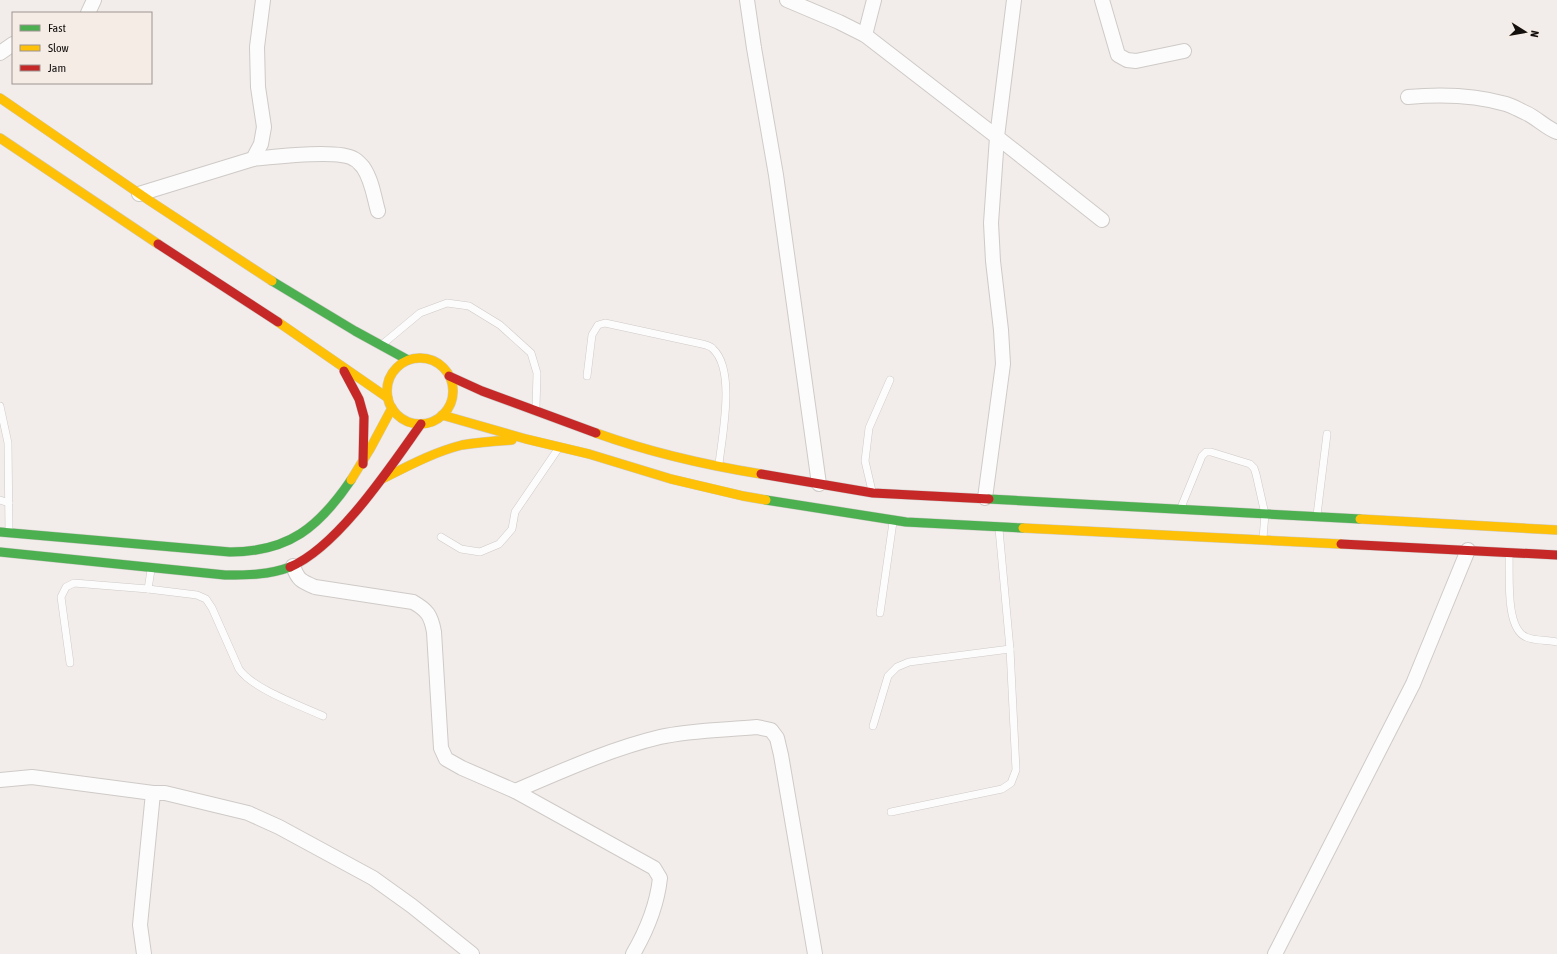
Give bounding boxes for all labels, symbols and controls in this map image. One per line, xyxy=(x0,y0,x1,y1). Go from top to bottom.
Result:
legend xyxy=(12,12,152,84)
north arrow xyxy=(1505,12,1545,52)
text: Fast xyxy=(48,21,66,35)
text: N xyxy=(1528,30,1541,38)
text: Slow xyxy=(48,41,69,55)
text: Jam xyxy=(48,61,66,75)

